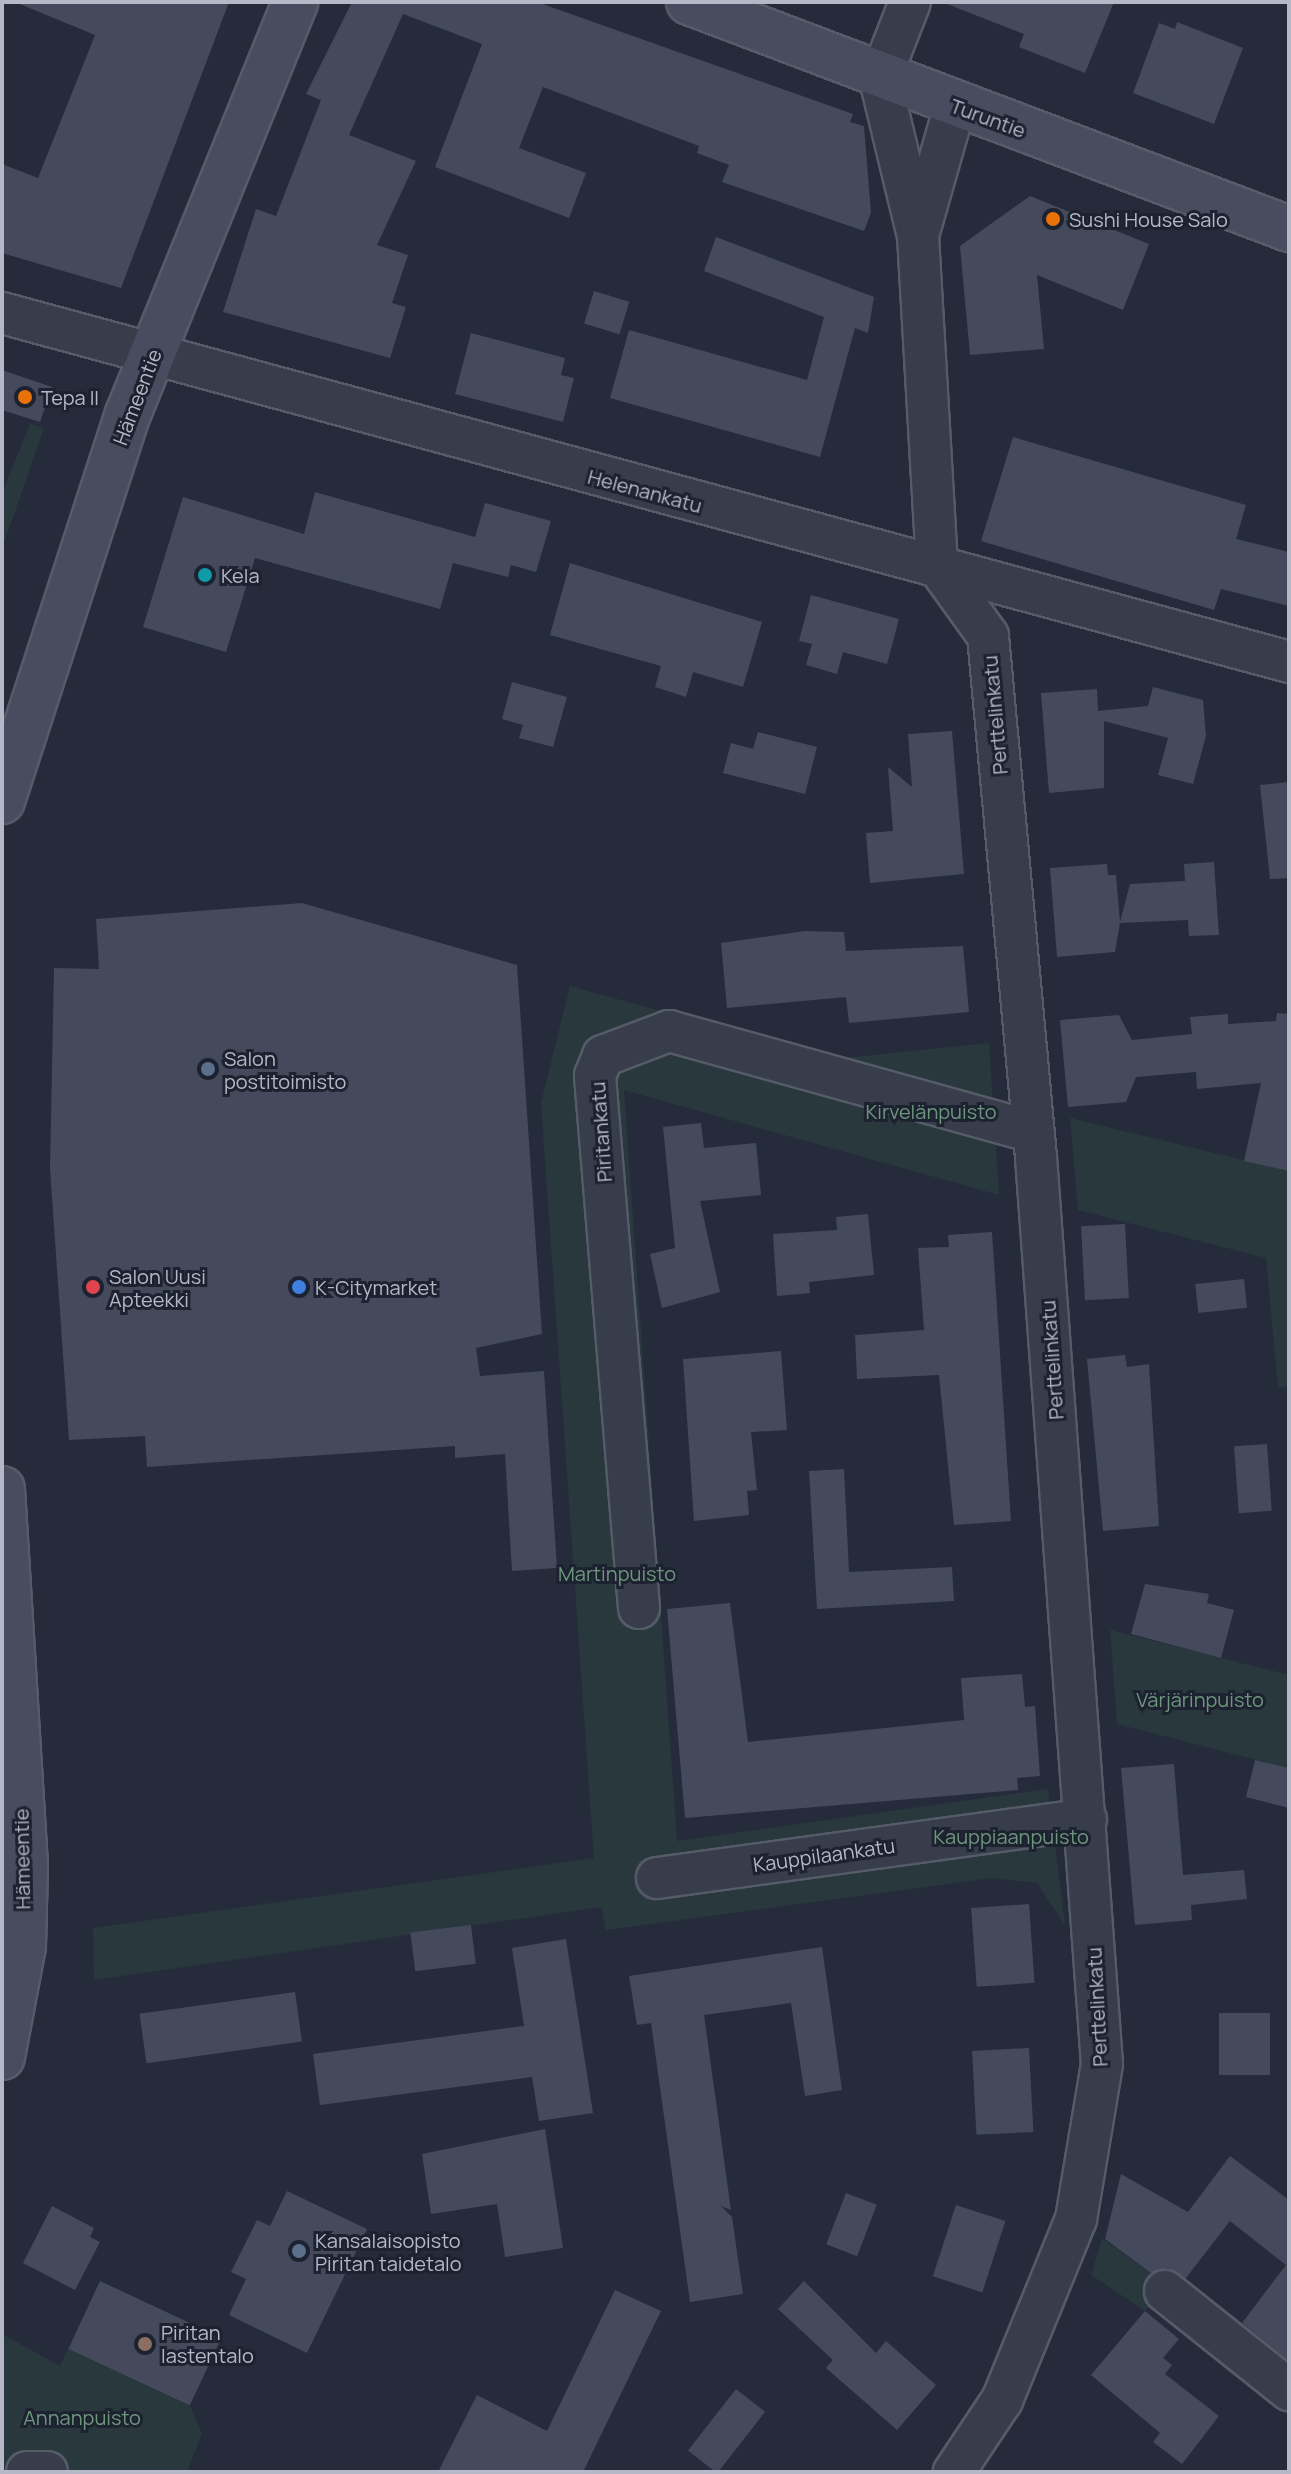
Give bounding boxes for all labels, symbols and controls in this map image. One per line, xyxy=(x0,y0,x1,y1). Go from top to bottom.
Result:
street label: Turuntie xyxy=(947,93,1029,143)
place label: Sushi House Salo xyxy=(1069,207,1228,231)
marker: Sushi House Salo xyxy=(1044,210,1062,228)
street label: Hämeentie xyxy=(108,346,166,448)
place label: Tepa II xyxy=(41,385,99,409)
marker: Tepa II xyxy=(16,388,34,406)
street label: Helenankatu xyxy=(585,464,705,518)
place label: Kela xyxy=(221,563,260,587)
marker: Kela xyxy=(196,566,214,584)
street label: Perttelinkatu xyxy=(978,654,1012,776)
place label: Salon postitoimisto xyxy=(224,1046,346,1093)
marker: Salon postitoimisto xyxy=(199,1060,217,1078)
street label: Piritankatu xyxy=(586,1081,616,1183)
park label: Kirvelänpuisto xyxy=(865,1099,997,1123)
place label: Salon Uusi Apteekki xyxy=(109,1264,206,1311)
place label: K-Citymarket xyxy=(315,1275,437,1299)
marker: Salon Uusi Apteekki xyxy=(84,1278,102,1296)
marker: K-Citymarket xyxy=(290,1278,308,1296)
street label: Perttelinkatu xyxy=(1036,1300,1068,1420)
park label: Martinpuisto xyxy=(558,1561,676,1585)
park label: Värjärinpuisto xyxy=(1136,1687,1264,1711)
street label: Hämeentie xyxy=(9,1808,35,1910)
park label: Kauppiaanpuisto xyxy=(933,1824,1089,1848)
street label: Kauppilaankatu xyxy=(752,1833,896,1877)
street label: Perttelinkatu xyxy=(1082,1947,1112,2067)
place label: Kansalaisopisto Piritan taidetalo xyxy=(315,2228,462,2275)
marker: Kansalaisopisto Piritan taidetalo xyxy=(290,2242,308,2260)
place label: Piritan lastentalo xyxy=(161,2320,254,2367)
marker: Piritan lastentalo xyxy=(136,2335,154,2353)
park label: Annanpuisto xyxy=(23,2405,141,2429)

